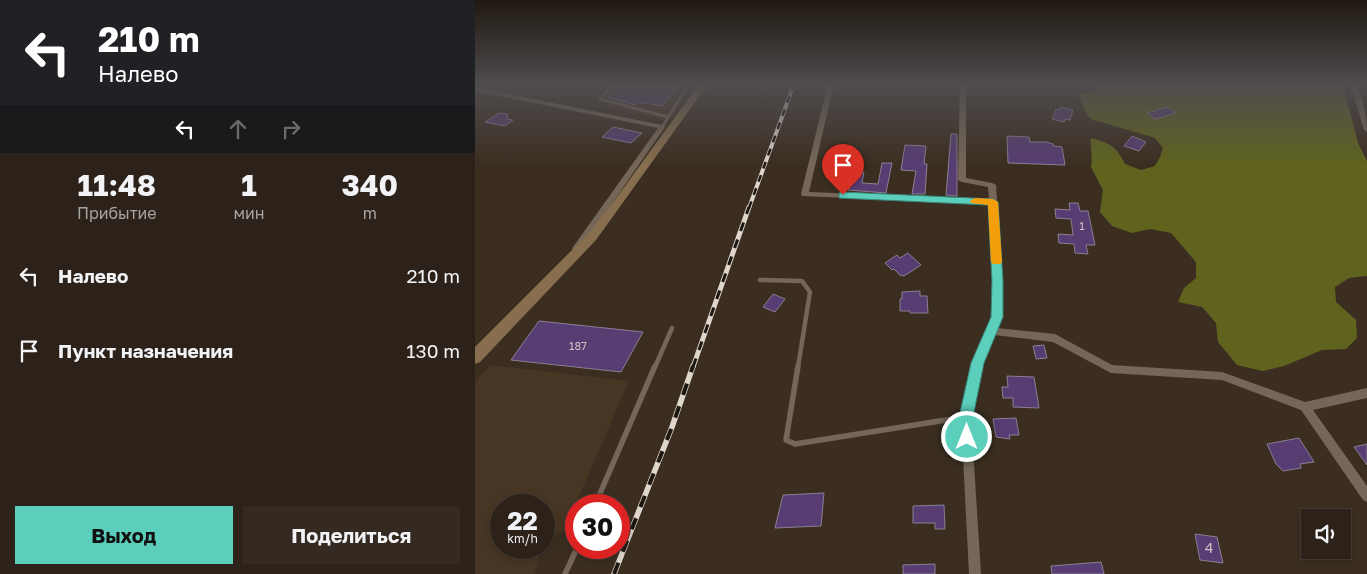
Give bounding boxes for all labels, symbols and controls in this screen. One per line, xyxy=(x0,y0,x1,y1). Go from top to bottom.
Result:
text: 210 m xyxy=(98,18,200,60)
icon: left xyxy=(15,20,80,85)
text: Налево xyxy=(98,60,178,87)
icon: left xyxy=(171,115,199,143)
icon: ahead xyxy=(224,115,252,143)
icon: right xyxy=(277,115,305,143)
pin xyxy=(822,144,864,195)
icon: arrive xyxy=(829,151,857,179)
text: 11:48 xyxy=(78,167,156,203)
text: 1 xyxy=(241,167,257,203)
text: 340 xyxy=(342,167,398,203)
text: Прибытие xyxy=(77,203,157,223)
text: мин xyxy=(234,203,265,223)
text: m xyxy=(363,203,377,223)
house number: 1 xyxy=(1079,219,1085,232)
icon: left xyxy=(15,262,43,290)
text: Налево xyxy=(58,264,128,287)
text: 210 m xyxy=(406,264,460,287)
icon: arrive xyxy=(15,337,43,365)
text: Пункт назначения xyxy=(58,339,233,362)
text: 130 m xyxy=(406,339,460,362)
house number: 187 xyxy=(569,339,587,352)
position arrow xyxy=(940,410,992,462)
speed limit sign: 30 xyxy=(565,494,630,559)
text: 22 xyxy=(507,505,538,536)
button: Выход xyxy=(15,506,233,564)
button: Поделиться xyxy=(243,506,460,564)
map controls xyxy=(1301,509,1351,559)
button: sound xyxy=(1301,509,1351,559)
text: km/h xyxy=(507,531,538,546)
house number: 4 xyxy=(1205,539,1213,556)

